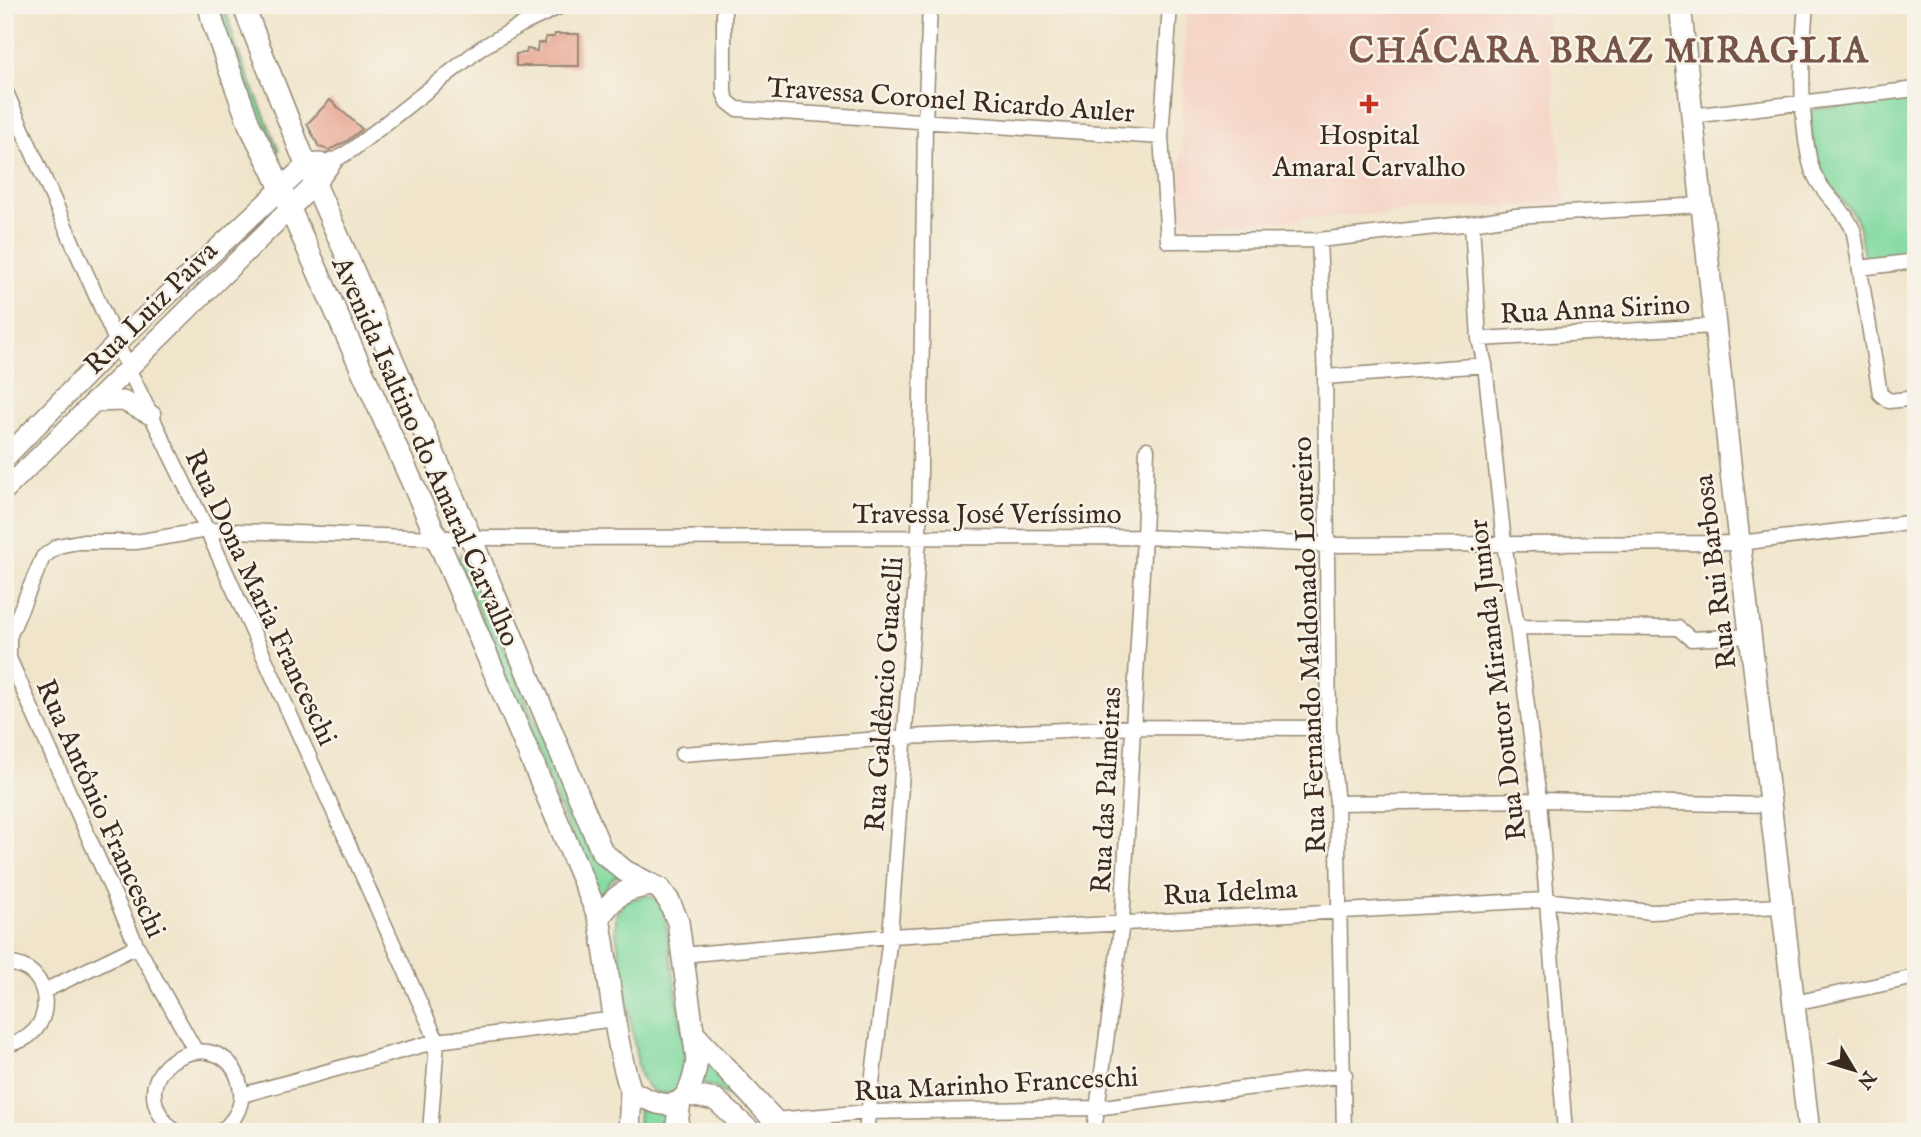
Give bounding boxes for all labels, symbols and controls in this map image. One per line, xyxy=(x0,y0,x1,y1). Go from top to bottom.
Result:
district label: CHÁCARA BRAZ MIRAGLIA xyxy=(1349,27,1869,75)
street label: Travessa Coronel Ricardo Auler xyxy=(766,71,1136,132)
marker: Hospital Amaral Carvalho xyxy=(1359,94,1379,114)
place label: Hospital Amaral Carvalho xyxy=(1271,119,1466,186)
street label: Rua Luiz Paiva xyxy=(78,234,227,383)
street label: Avenida Isaltino do Amaral Carvalho xyxy=(322,251,527,652)
street label: Rua Anna Sirino xyxy=(1499,288,1691,333)
street label: Rua Fernando Maldonado Loureiro xyxy=(1286,436,1335,854)
street label: Rua Dona Maria Franceschi xyxy=(176,444,344,752)
street label: Rua Rui Barbosa xyxy=(1687,471,1746,671)
street label: Travessa José Veríssimo xyxy=(852,498,1122,533)
street label: Rua Doutor Miranda Junior xyxy=(1461,517,1536,843)
street label: Rua Galdêncio Guacelli xyxy=(858,555,913,833)
street label: Rua Antônio Franceschi xyxy=(27,674,173,944)
street label: Rua das Palmeiras xyxy=(1085,686,1130,894)
street label: Rua Idelma xyxy=(1162,872,1299,915)
north arrow xyxy=(1820,1036,1890,1106)
street label: Rua Marinho Franceschi xyxy=(853,1061,1139,1110)
text: N xyxy=(1851,1065,1881,1094)

